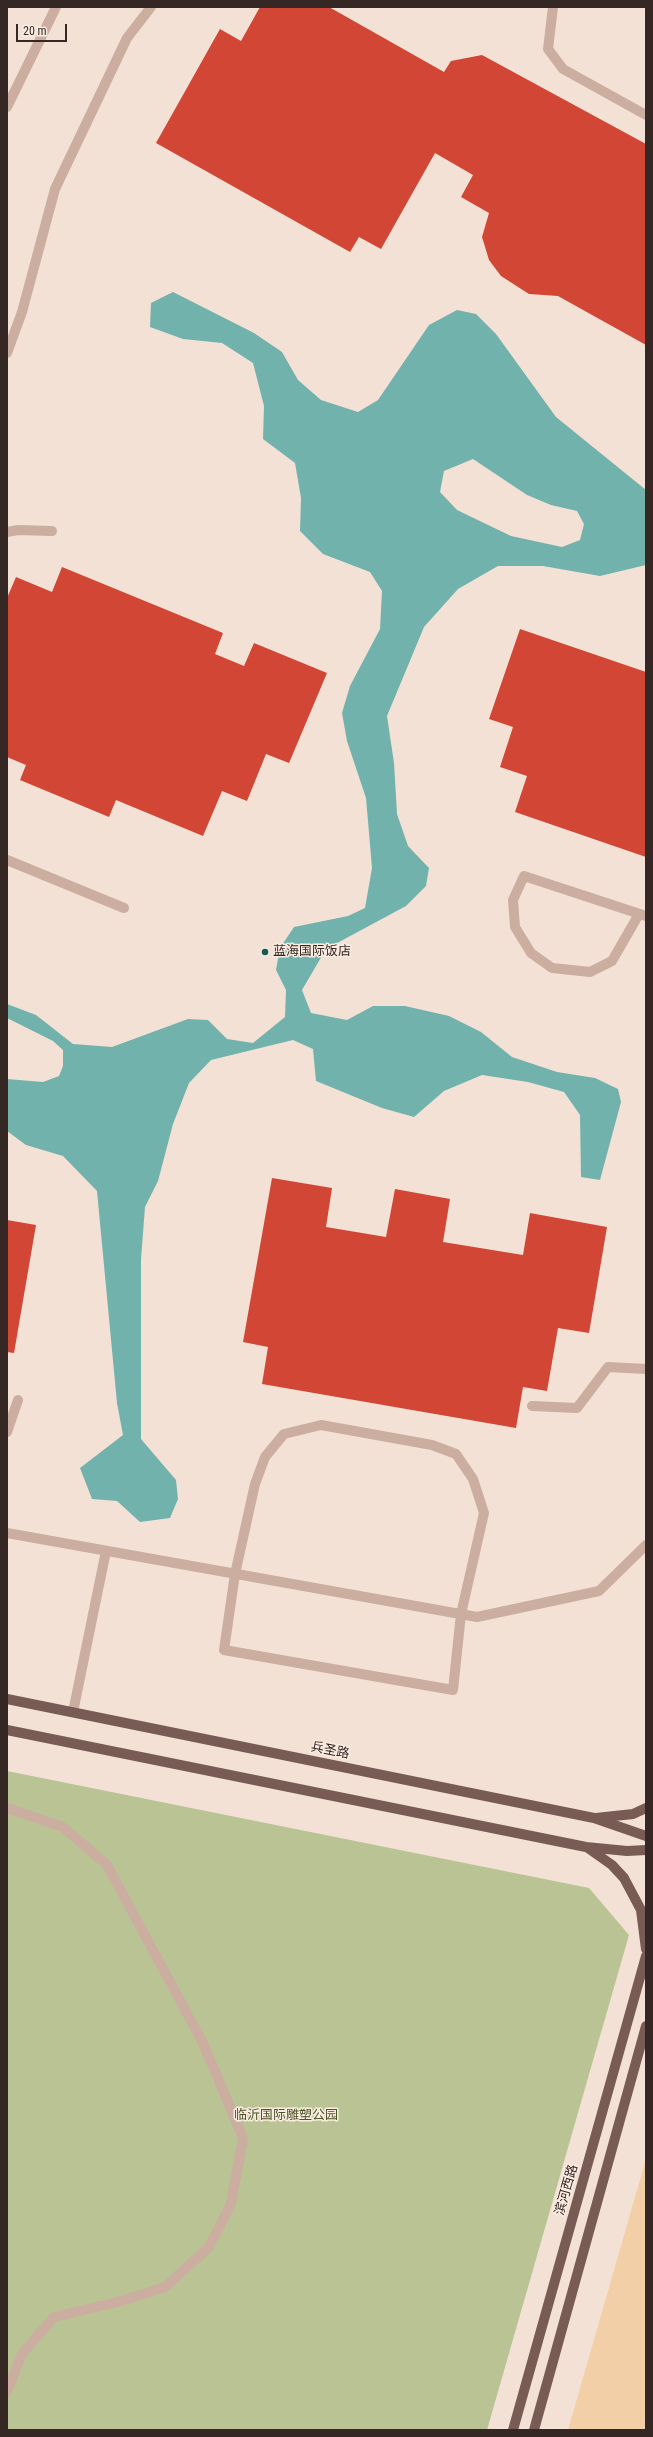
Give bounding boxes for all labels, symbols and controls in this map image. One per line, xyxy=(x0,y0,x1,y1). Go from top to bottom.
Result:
scale bar xyxy=(18,16,69,42)
text: 20 m xyxy=(23,24,47,38)
place label: 蓝海国际饭店 xyxy=(273,944,351,960)
marker: 蓝海国际饭店 xyxy=(260,947,270,957)
street label: 兵圣路 xyxy=(309,1740,351,1762)
park label: 临沂国际雕塑公园 xyxy=(234,2108,338,2124)
street label: 滨河西路 xyxy=(552,2163,582,2217)

